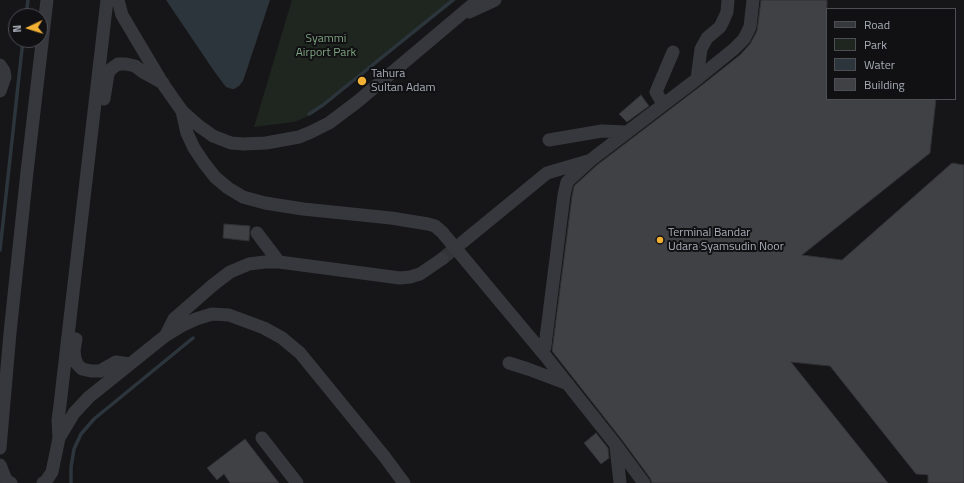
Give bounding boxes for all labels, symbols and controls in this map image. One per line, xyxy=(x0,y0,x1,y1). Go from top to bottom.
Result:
north arrow xyxy=(8,8,48,48)
legend xyxy=(826,8,956,100)
text: Road xyxy=(864,15,890,34)
text: N xyxy=(9,24,25,33)
park label: Syammi Airport Park xyxy=(296,32,356,60)
text: Park xyxy=(864,35,887,54)
text: Water xyxy=(864,55,895,74)
place label: Tahura Sultan Adam xyxy=(371,67,435,95)
marker: Tahura Sultan Adam xyxy=(356,75,368,87)
text: Building xyxy=(864,75,905,94)
place label: Terminal Bandar Udara Syamsudin Noor xyxy=(668,226,784,254)
marker: Terminal Bandar Udara Syamsudin Noor xyxy=(655,235,665,245)

